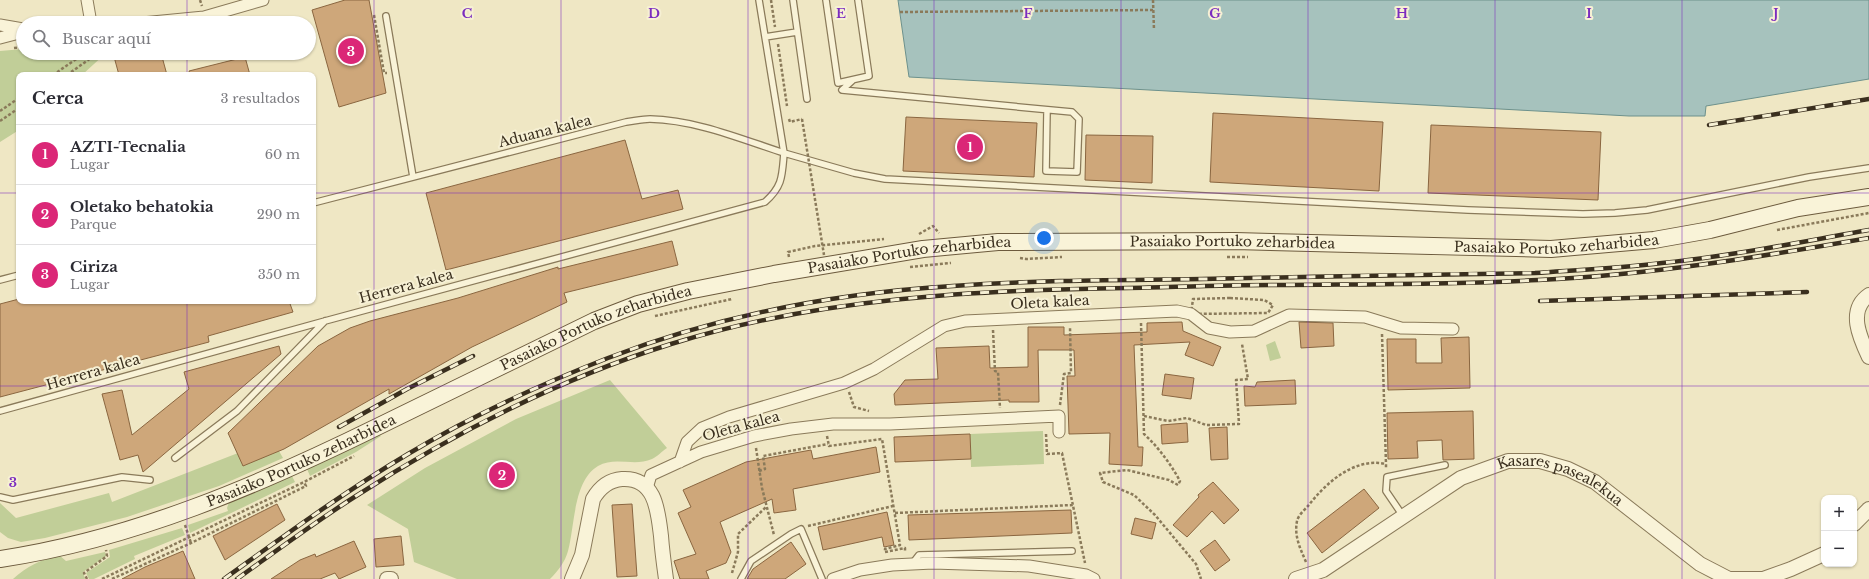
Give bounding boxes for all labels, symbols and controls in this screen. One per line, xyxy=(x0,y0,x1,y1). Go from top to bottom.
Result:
text: C xyxy=(462,5,473,22)
text: D xyxy=(648,5,660,22)
text: E xyxy=(836,5,846,22)
text: F xyxy=(1024,5,1033,22)
text: G xyxy=(1209,5,1221,22)
text: H xyxy=(1396,5,1408,22)
text: I xyxy=(1586,5,1592,22)
text: J xyxy=(1770,5,1779,22)
search box xyxy=(16,16,316,60)
icon: search xyxy=(30,27,52,49)
text: Buscar aquí xyxy=(62,29,151,48)
pin: 3 xyxy=(338,36,364,66)
text: Cerca xyxy=(32,88,84,109)
text: 3 resultados xyxy=(221,90,300,107)
street label: Aduana kalea xyxy=(496,111,594,151)
pin: 1 xyxy=(957,132,983,162)
text: AZTI-Tecnalia xyxy=(70,137,186,156)
text: 1 xyxy=(42,146,48,163)
text: 60 m xyxy=(265,146,300,163)
text: Lugar xyxy=(70,156,109,173)
text: Oletako behatokia xyxy=(70,197,214,216)
text: 2 xyxy=(41,206,49,223)
text: 290 m xyxy=(257,206,300,223)
text: Parque xyxy=(70,216,117,233)
your location xyxy=(1034,228,1054,248)
street label: Pasaiako Portuko zeharbidea xyxy=(1454,230,1660,258)
street label: Pasaiako Portuko zeharbidea xyxy=(1130,232,1336,253)
street label: Pasaiako Portuko zeharbidea xyxy=(806,233,1011,277)
text: Ciriza xyxy=(70,257,118,276)
street label: Herrera kalea xyxy=(357,265,455,307)
text: 3 xyxy=(41,266,49,283)
text: 350 m xyxy=(258,266,300,283)
text: Lugar xyxy=(70,276,109,293)
street label: Pasaiako Portuko zeharbidea xyxy=(497,281,694,374)
street label: Oleta kalea xyxy=(1010,291,1090,313)
street label: Herrera kalea xyxy=(44,350,142,394)
street label: Oleta kalea xyxy=(700,407,782,445)
street label: Pasaiako Portuko zeharbidea xyxy=(204,410,399,511)
street label: Kasares pasealekua xyxy=(1495,451,1627,510)
pin: 2 xyxy=(489,460,515,490)
text: 3 xyxy=(9,474,17,491)
map controls xyxy=(1821,495,1857,567)
button: + xyxy=(1821,495,1857,531)
button: − xyxy=(1821,531,1857,567)

